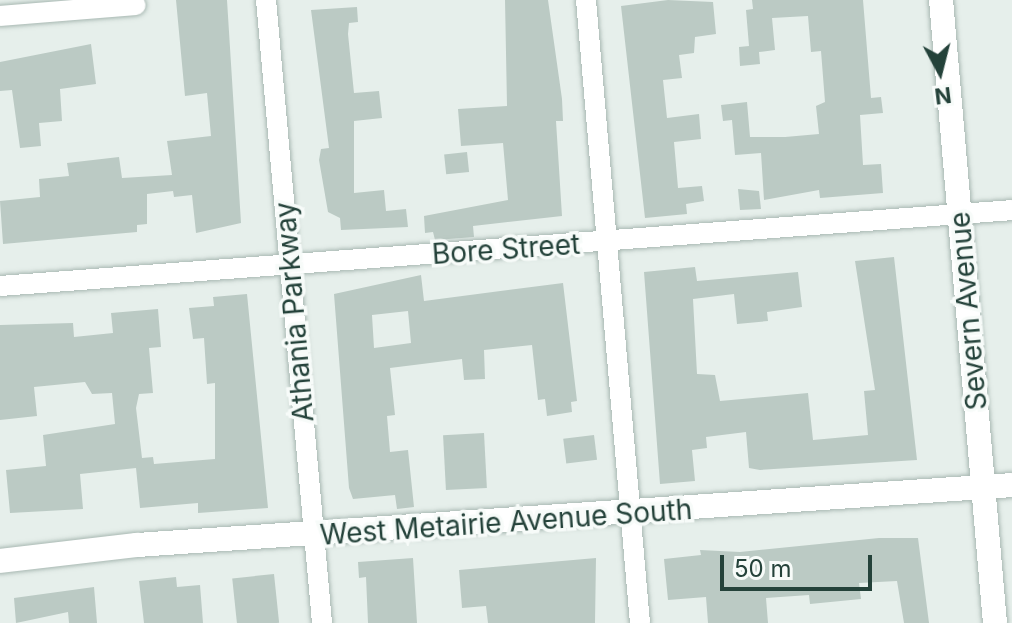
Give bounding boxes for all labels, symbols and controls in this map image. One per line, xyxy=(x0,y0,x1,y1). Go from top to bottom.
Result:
north arrow xyxy=(900,32,980,112)
text: N xyxy=(933,82,953,110)
street label: Athania Parkway xyxy=(268,200,320,424)
street label: Severn Avenue xyxy=(943,210,993,412)
street label: Bore Street xyxy=(431,227,581,271)
street label: West Metairie Avenue South xyxy=(319,492,693,552)
scale bar xyxy=(724,539,876,589)
text: 50 m xyxy=(734,554,792,583)

